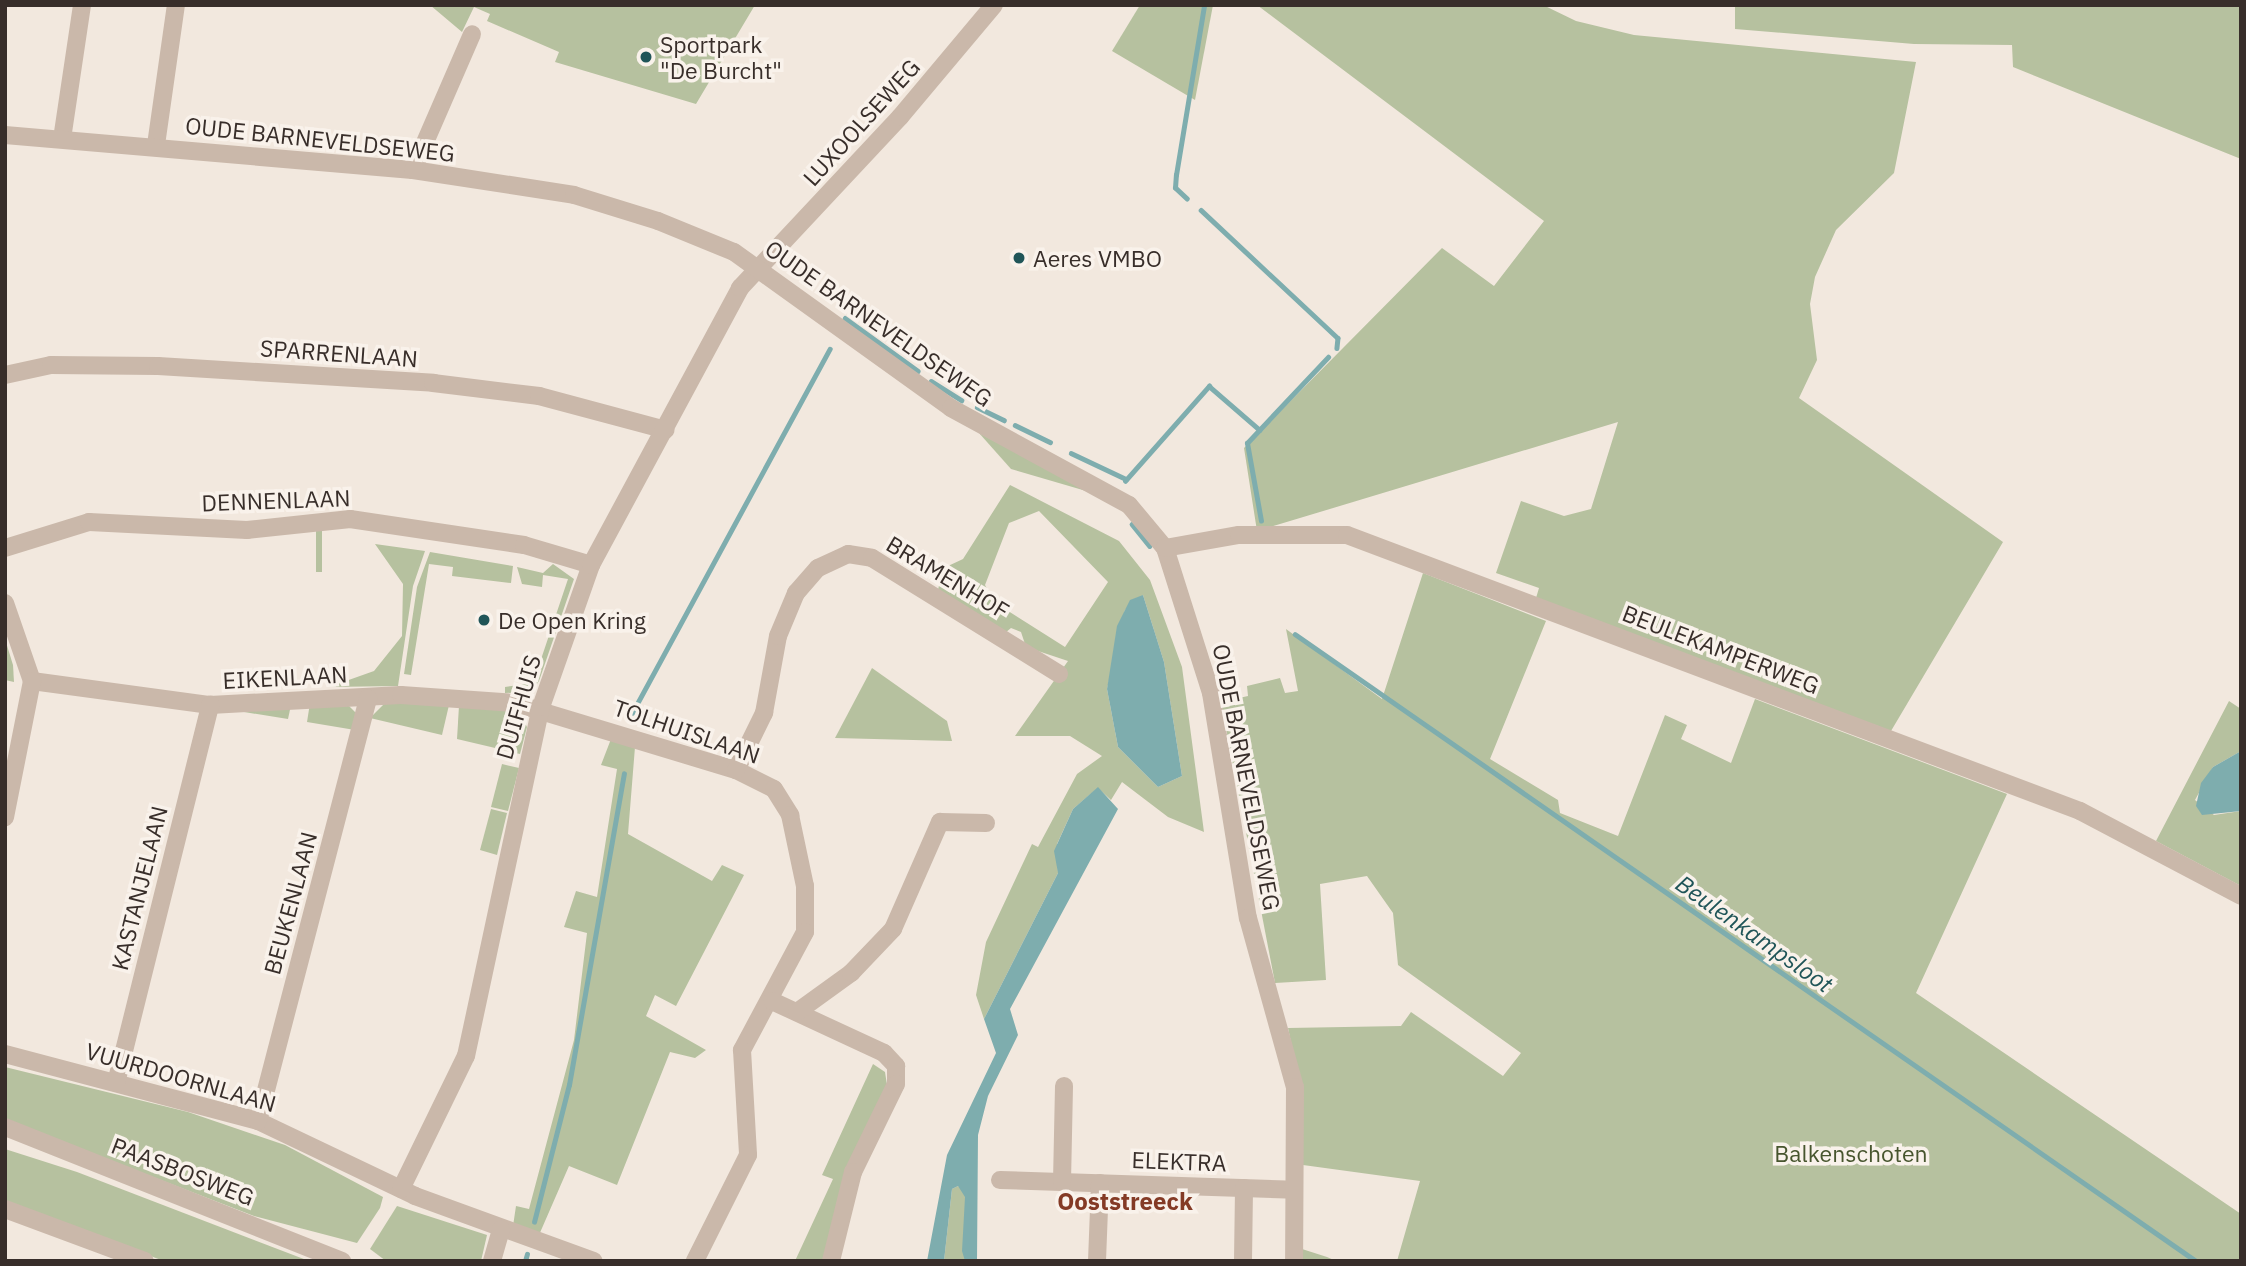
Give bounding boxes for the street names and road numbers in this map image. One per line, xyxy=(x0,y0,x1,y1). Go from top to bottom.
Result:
street label: LUXOOLSEWEG xyxy=(797,53,925,191)
street label: OUDE BARNEVELDSEWEG xyxy=(184,111,456,167)
street label: OUDE BARNEVELDSEWEG xyxy=(760,234,998,412)
street label: SPARRENLAAN xyxy=(259,334,419,372)
street label: DENNENLAAN xyxy=(201,484,351,516)
street label: BRAMENHOF xyxy=(882,530,1014,624)
street label: BEULEKAMPERWEG xyxy=(1619,599,1823,699)
street label: OUDE BARNEVELDSEWEG xyxy=(1208,641,1286,913)
street label: DUIFHUIS xyxy=(490,652,546,762)
street label: EIKENLAAN xyxy=(222,660,348,694)
street label: TOLHUISLAAN xyxy=(610,693,764,769)
street label: KASTANJELAAN xyxy=(105,803,173,973)
street label: BEUKENLAAN xyxy=(258,829,322,977)
street label: VUURDOORNLAAN xyxy=(83,1037,279,1117)
street label: PAASBOSWEG xyxy=(108,1131,258,1211)
street label: ELEKTRA xyxy=(1131,1146,1227,1176)

